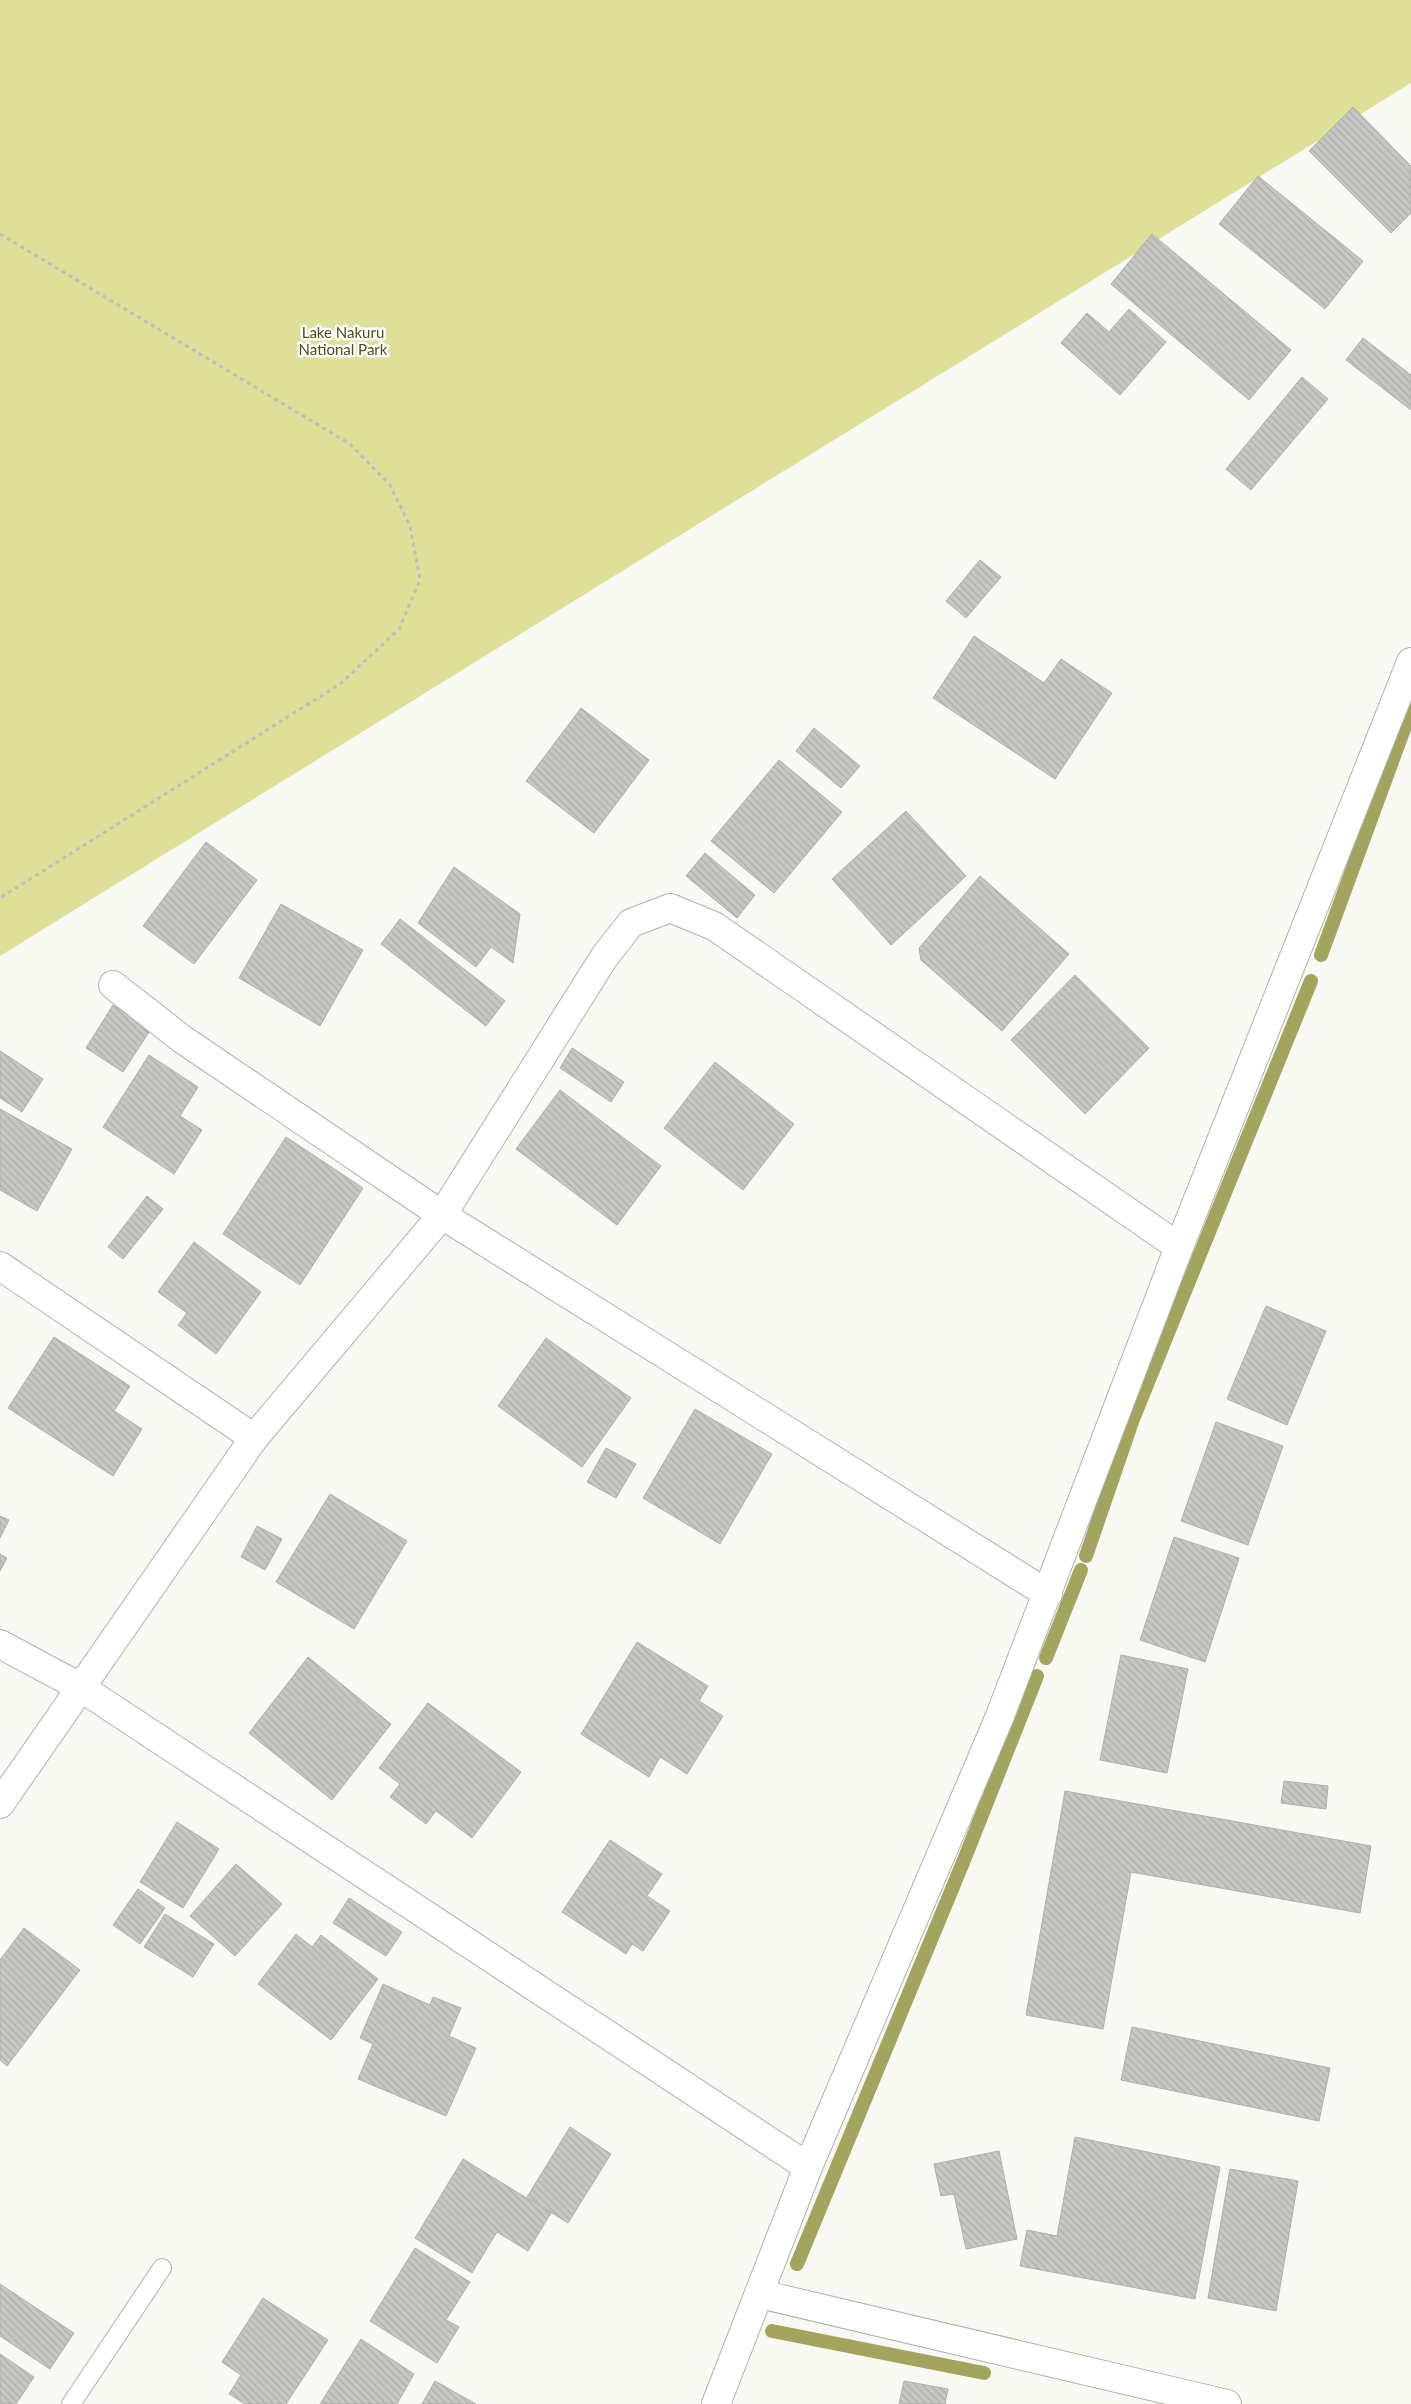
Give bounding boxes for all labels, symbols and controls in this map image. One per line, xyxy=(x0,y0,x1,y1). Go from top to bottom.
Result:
park label: Lake Nakuru National Park xyxy=(299,323,388,358)

